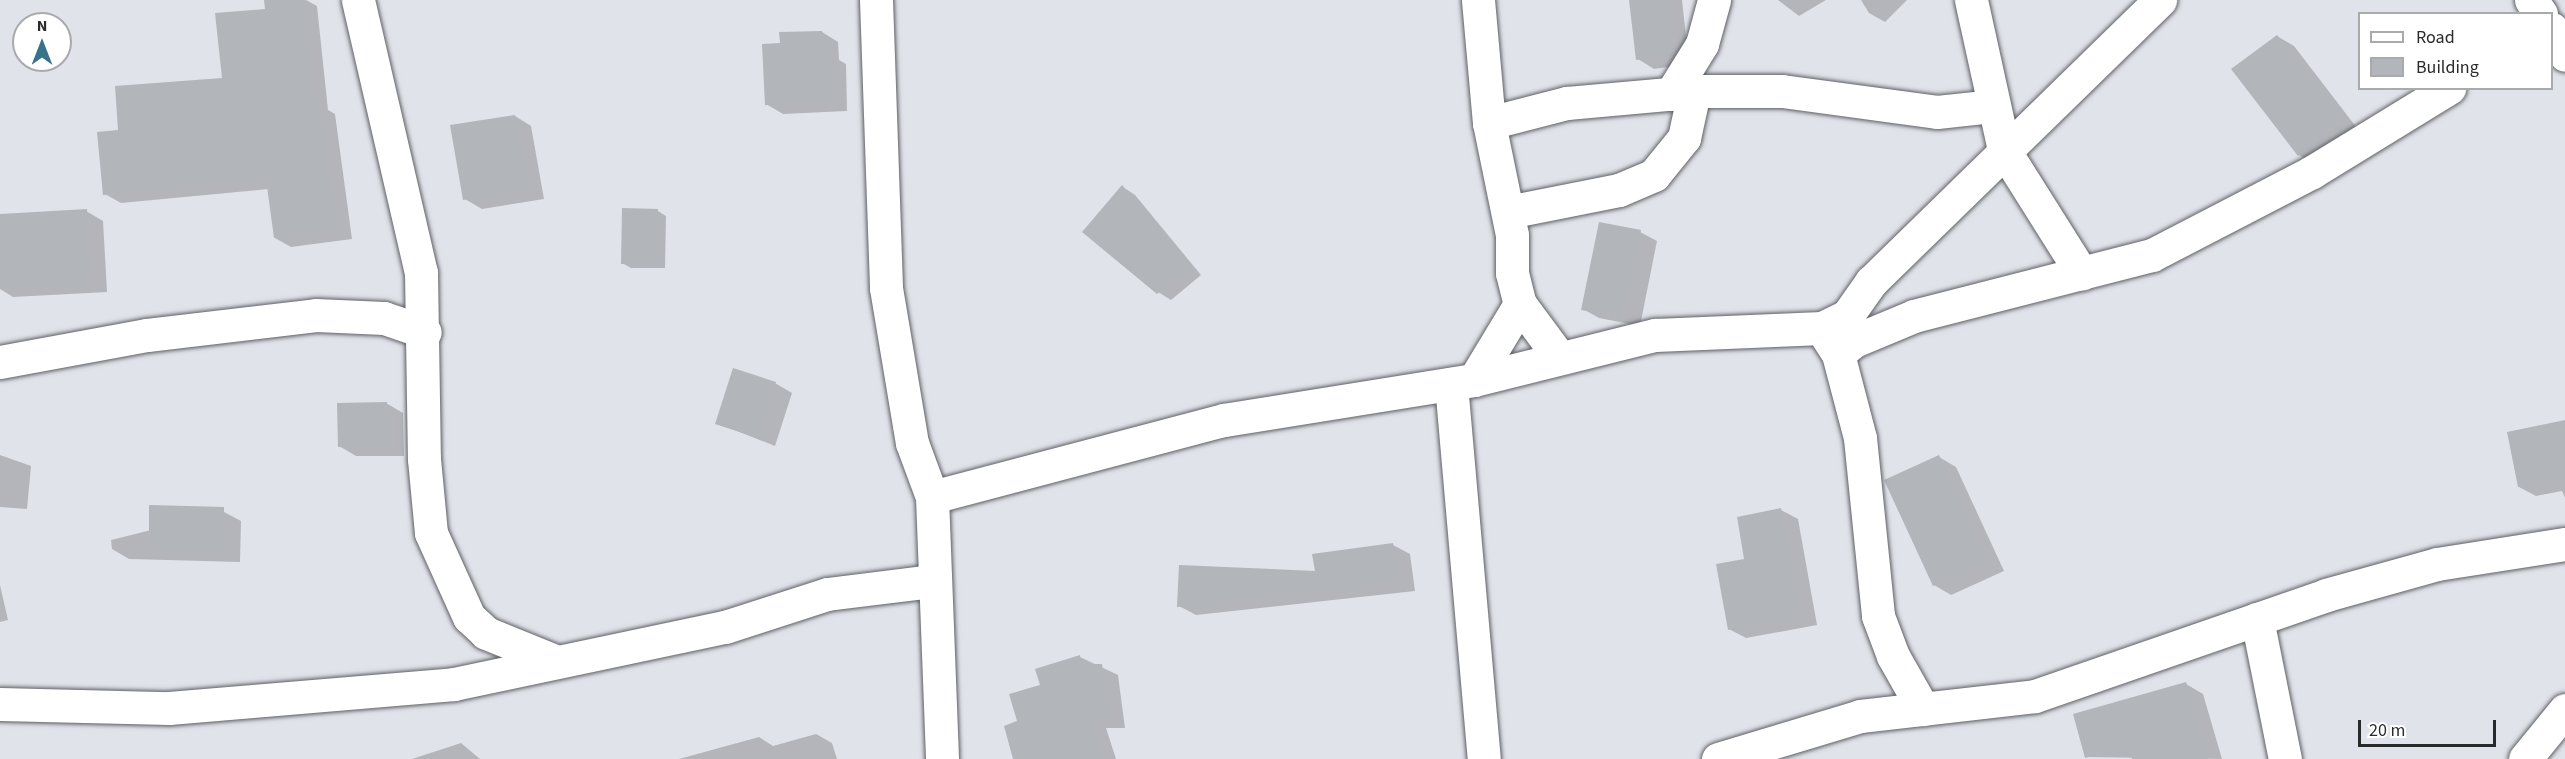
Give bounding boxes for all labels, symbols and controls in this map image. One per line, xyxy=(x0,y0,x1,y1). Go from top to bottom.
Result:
north arrow xyxy=(12,12,72,72)
legend xyxy=(2358,12,2553,90)
text: N xyxy=(37,15,47,37)
text: Road xyxy=(2416,25,2455,50)
text: Building xyxy=(2416,55,2479,80)
scale bar xyxy=(2361,708,2499,746)
text: 20 m xyxy=(2369,718,2405,743)

